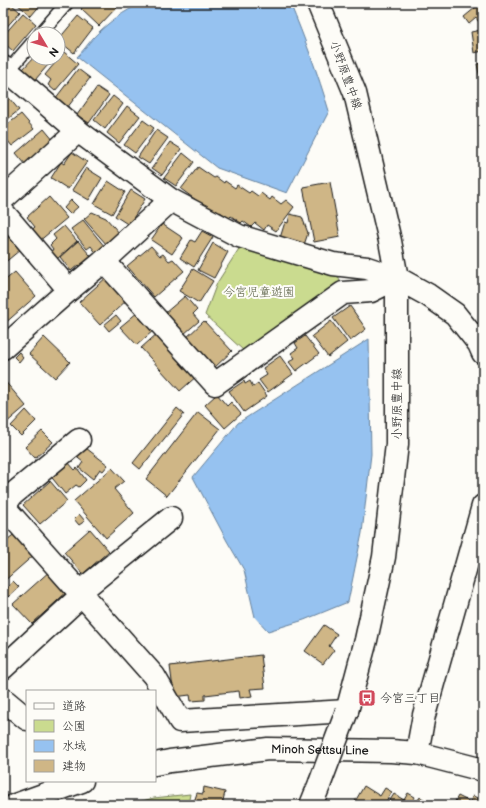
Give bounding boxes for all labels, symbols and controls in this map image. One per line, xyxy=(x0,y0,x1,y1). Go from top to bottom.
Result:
north arrow xyxy=(26,26,66,66)
street label: 小野原豊中線 xyxy=(326,39,365,112)
text: N xyxy=(46,45,61,59)
park label: 今宮児童遊園 xyxy=(223,285,295,300)
street label: 小野原豊中線 xyxy=(390,368,405,440)
bus stop icon: 今宮三丁目 xyxy=(357,688,377,708)
legend xyxy=(26,690,156,782)
place label: 今宮三丁目 xyxy=(380,691,440,706)
text: 道路 xyxy=(62,699,86,714)
text: 公園 xyxy=(62,719,86,734)
text: 水域 xyxy=(62,739,86,754)
street label: Minoh Settsu Line xyxy=(271,742,369,759)
text: 建物 xyxy=(62,759,86,774)

